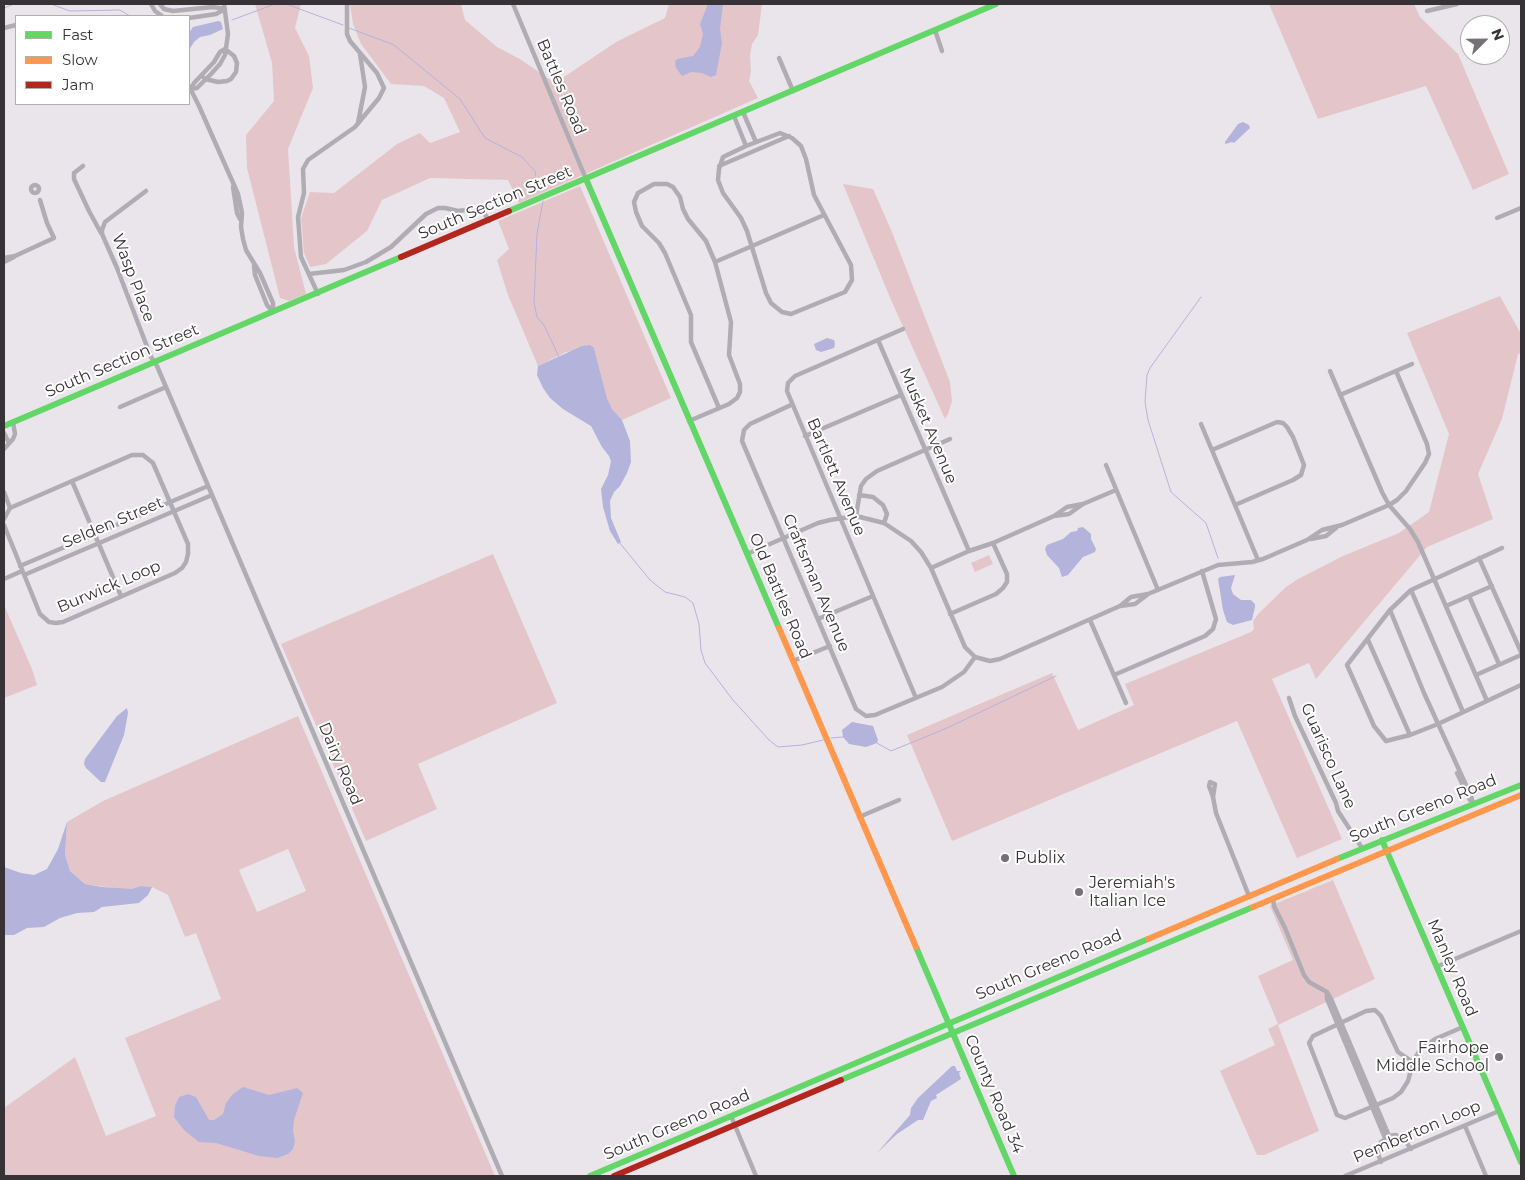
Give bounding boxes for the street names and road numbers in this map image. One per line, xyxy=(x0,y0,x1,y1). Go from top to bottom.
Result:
street label: Battles Road xyxy=(532,36,590,138)
street label: South Section Street xyxy=(415,162,575,244)
street label: Wasp Place xyxy=(107,231,159,325)
street label: South Section Street xyxy=(42,320,202,402)
street label: Musket Avenue xyxy=(895,365,961,487)
street label: Bartlett Avenue xyxy=(803,415,869,539)
street label: Selden Street xyxy=(60,493,166,553)
street label: Craftsman Avenue xyxy=(778,511,854,655)
street label: Old Battles Road xyxy=(745,530,815,662)
street label: Burwick Loop xyxy=(54,557,164,617)
street label: Guarisco Lane xyxy=(1296,700,1360,812)
street label: Dairy Road xyxy=(314,720,366,808)
street label: South Greeno Road xyxy=(1347,771,1499,847)
street label: Manley Road xyxy=(1423,916,1481,1020)
street label: South Greeno Road xyxy=(973,926,1125,1004)
street label: County Road 34 xyxy=(960,1032,1028,1156)
street label: South Greeno Road xyxy=(601,1086,753,1164)
street label: Pemberton Loop xyxy=(1350,1096,1484,1168)

